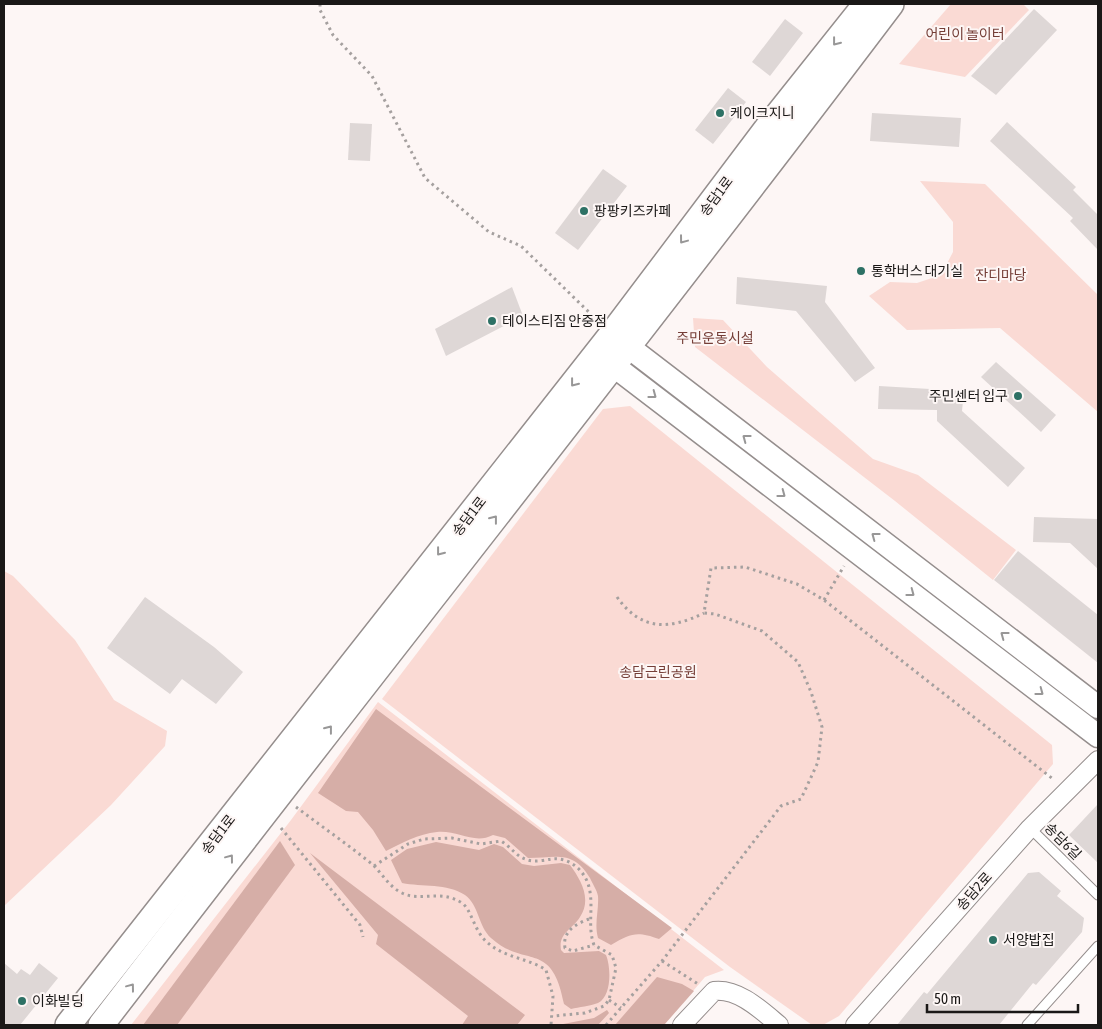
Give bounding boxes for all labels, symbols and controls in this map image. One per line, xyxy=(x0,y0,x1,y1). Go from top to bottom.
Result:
park label: 어린이 놀이터 xyxy=(925,26,1005,42)
one-way arrow xyxy=(833,36,841,45)
place label: 케이크지니 xyxy=(730,105,794,121)
marker: 케이크지니 xyxy=(714,107,726,119)
street label: 송담1로 xyxy=(696,173,736,219)
place label: 팡팡키즈카페 xyxy=(594,203,671,219)
marker: 팡팡키즈카페 xyxy=(578,205,590,217)
one-way arrow xyxy=(680,234,689,244)
place label: 통학버스 대기실 xyxy=(871,263,963,279)
marker: 통학버스 대기실 xyxy=(855,265,867,277)
park label: 잔디마당 xyxy=(975,267,1027,283)
place label: 테이스티짐 안중점 xyxy=(502,313,607,329)
marker: 테이스티짐 안중점 xyxy=(486,315,498,327)
park label: 주민운동시설 xyxy=(676,330,754,346)
one-way arrow xyxy=(571,377,579,386)
place label: 주민센터 입구 xyxy=(929,388,1008,404)
one-way arrow xyxy=(647,390,656,398)
marker: 주민센터 입구 xyxy=(1012,390,1024,402)
one-way arrow xyxy=(743,435,752,443)
one-way arrow xyxy=(776,488,786,497)
street label: 송담1로 xyxy=(449,493,489,539)
one-way arrow xyxy=(489,515,498,524)
one-way arrow xyxy=(872,534,881,542)
one-way arrow xyxy=(437,546,446,555)
one-way arrow xyxy=(905,587,915,596)
one-way arrow xyxy=(1000,632,1010,641)
park label: 송담근린공원 xyxy=(619,664,697,680)
one-way arrow xyxy=(1034,686,1043,694)
one-way arrow xyxy=(324,726,332,735)
street label: 송담1로 xyxy=(198,811,238,857)
street label: 송담6길 xyxy=(1041,819,1085,863)
one-way arrow xyxy=(224,854,233,863)
street label: 송담2로 xyxy=(953,869,995,913)
place label: 서양밥집 xyxy=(1003,932,1055,948)
marker: 서양밥집 xyxy=(987,934,999,946)
scale bar xyxy=(927,982,1078,1014)
one-way arrow xyxy=(125,983,134,992)
text: 50 m xyxy=(934,990,961,1007)
place label: 이화빌딩 xyxy=(32,993,84,1009)
marker: 이화빌딩 xyxy=(16,995,28,1007)

